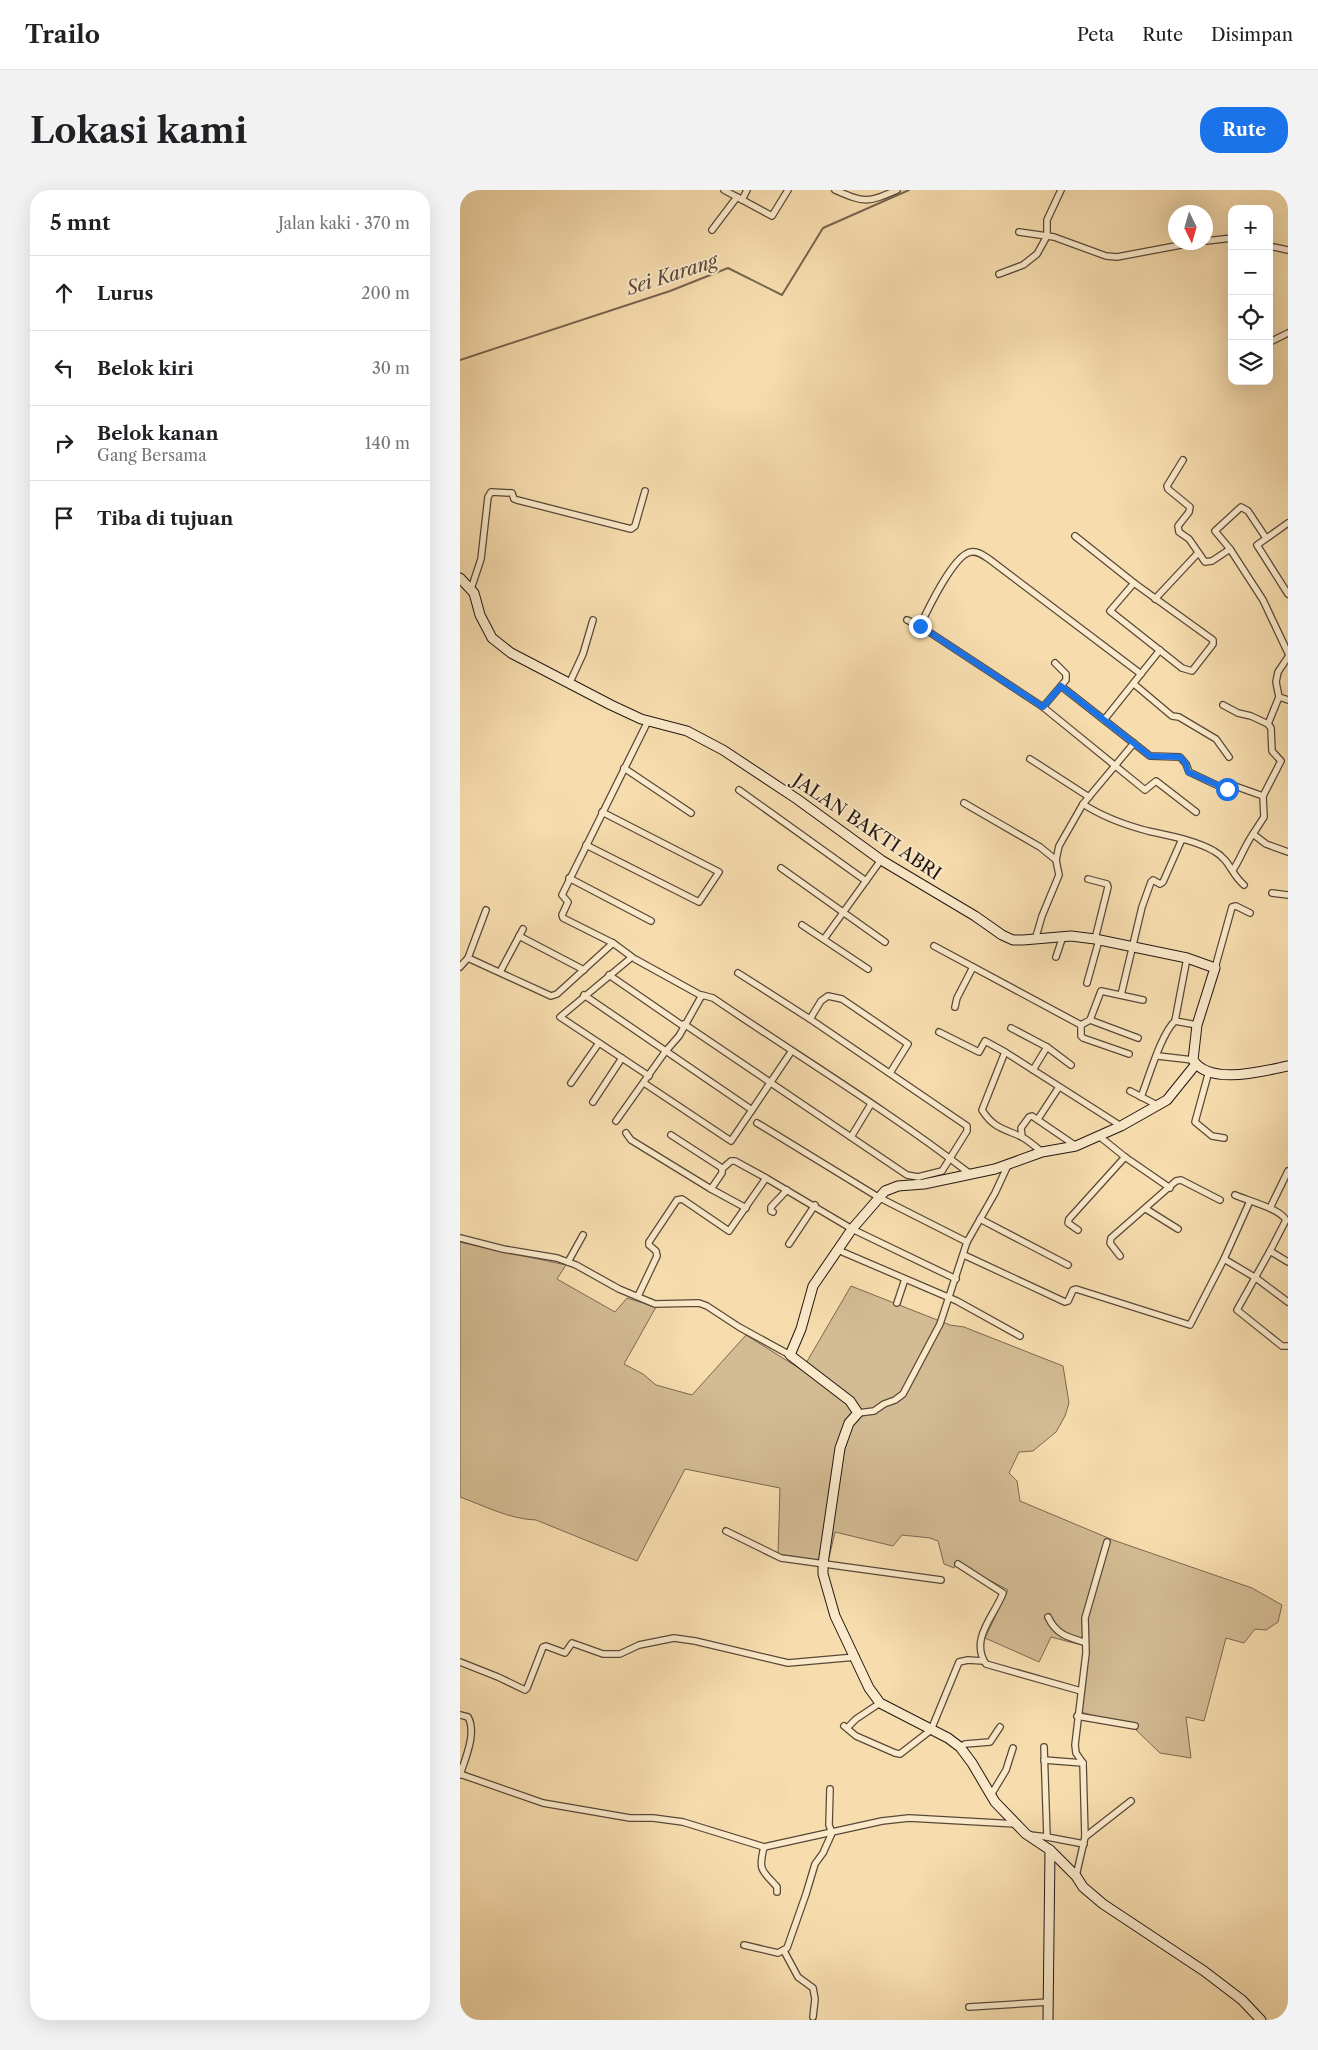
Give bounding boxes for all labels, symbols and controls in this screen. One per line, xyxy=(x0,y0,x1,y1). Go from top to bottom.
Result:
text: Trailo xyxy=(25,20,100,49)
text: Peta xyxy=(1077,24,1114,46)
text: Rute xyxy=(1142,24,1183,46)
text: Disimpan xyxy=(1211,24,1293,46)
button: Rute xyxy=(1200,107,1288,153)
text: Lokasi kami xyxy=(30,109,247,152)
north arrow xyxy=(1168,205,1213,250)
map controls xyxy=(1228,205,1273,385)
button: + xyxy=(1228,205,1273,250)
text: 5 mnt xyxy=(50,210,111,235)
text: Jalan kaki · 370 m xyxy=(278,213,410,233)
water label: Sei Karang xyxy=(623,248,723,300)
button: − xyxy=(1228,250,1273,295)
icon: ahead xyxy=(50,279,78,307)
text: Lurus xyxy=(97,282,153,305)
text: 200 m xyxy=(361,283,410,303)
button: locate xyxy=(1228,295,1273,340)
button: layers xyxy=(1228,340,1273,385)
icon: left xyxy=(50,354,78,382)
text: Belok kiri xyxy=(97,357,194,380)
text: 30 m xyxy=(372,358,410,378)
text: Belok kanan xyxy=(97,422,219,445)
icon: right xyxy=(50,429,78,457)
text: 140 m xyxy=(365,433,410,453)
text: Gang Bersama xyxy=(97,445,207,465)
icon: arrive xyxy=(50,504,78,532)
text: Tiba di tujuan xyxy=(97,507,233,530)
route end xyxy=(909,615,932,638)
street label: JALAN BAKTI ABRI xyxy=(786,768,945,885)
route start xyxy=(1216,778,1239,801)

